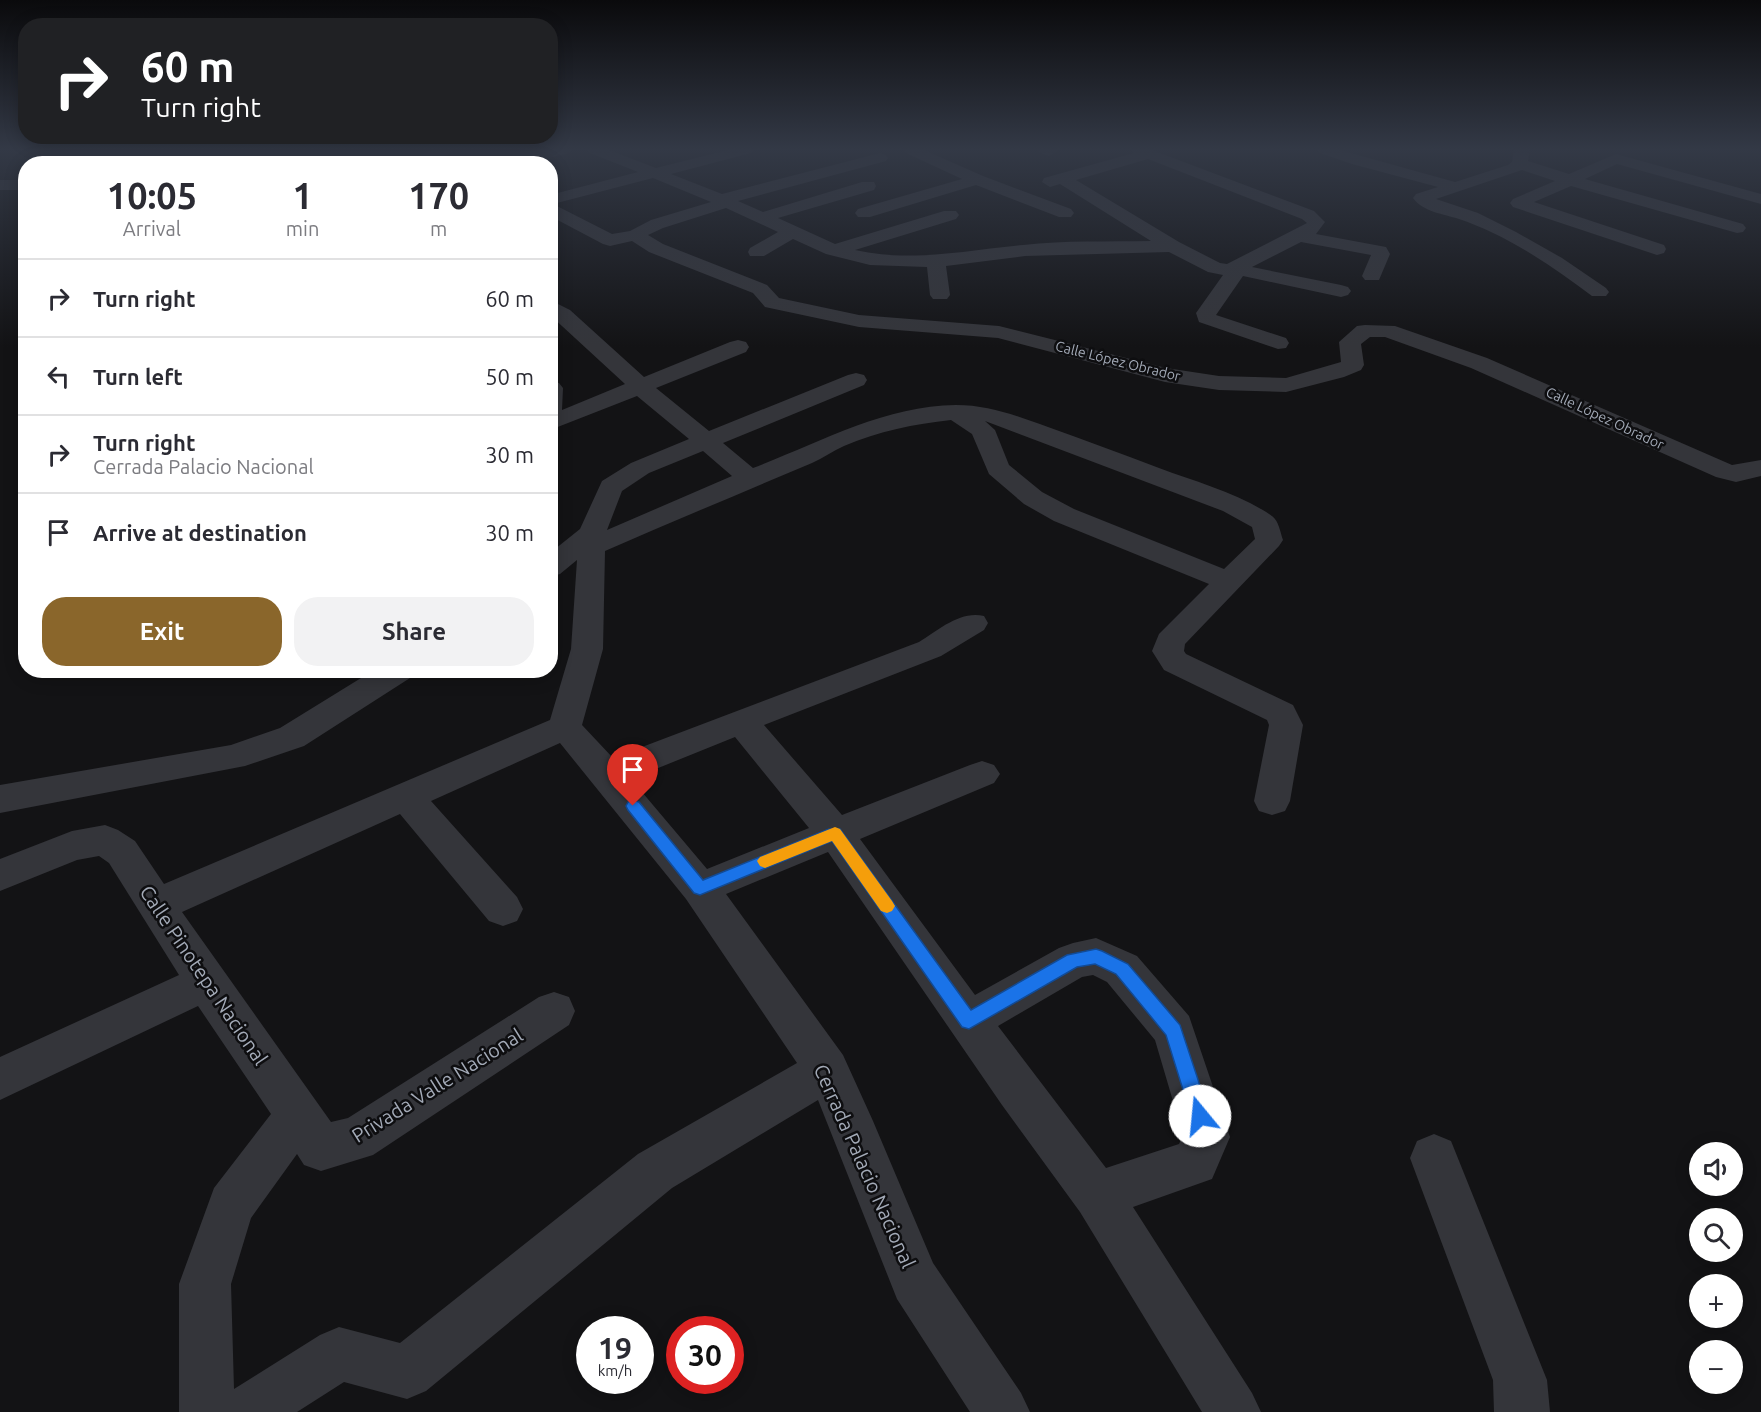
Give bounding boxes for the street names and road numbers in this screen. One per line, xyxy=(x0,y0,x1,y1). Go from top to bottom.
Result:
street label: Calle López Obrador xyxy=(1054,338,1183,384)
street label: Calle López Obrador xyxy=(1544,384,1667,453)
street label: Calle Pinotepa Nacional xyxy=(135,881,273,1069)
street label: Privada Valle Nacional xyxy=(347,1023,527,1147)
street label: Cerrada Palacio Nacional xyxy=(810,1061,920,1271)

